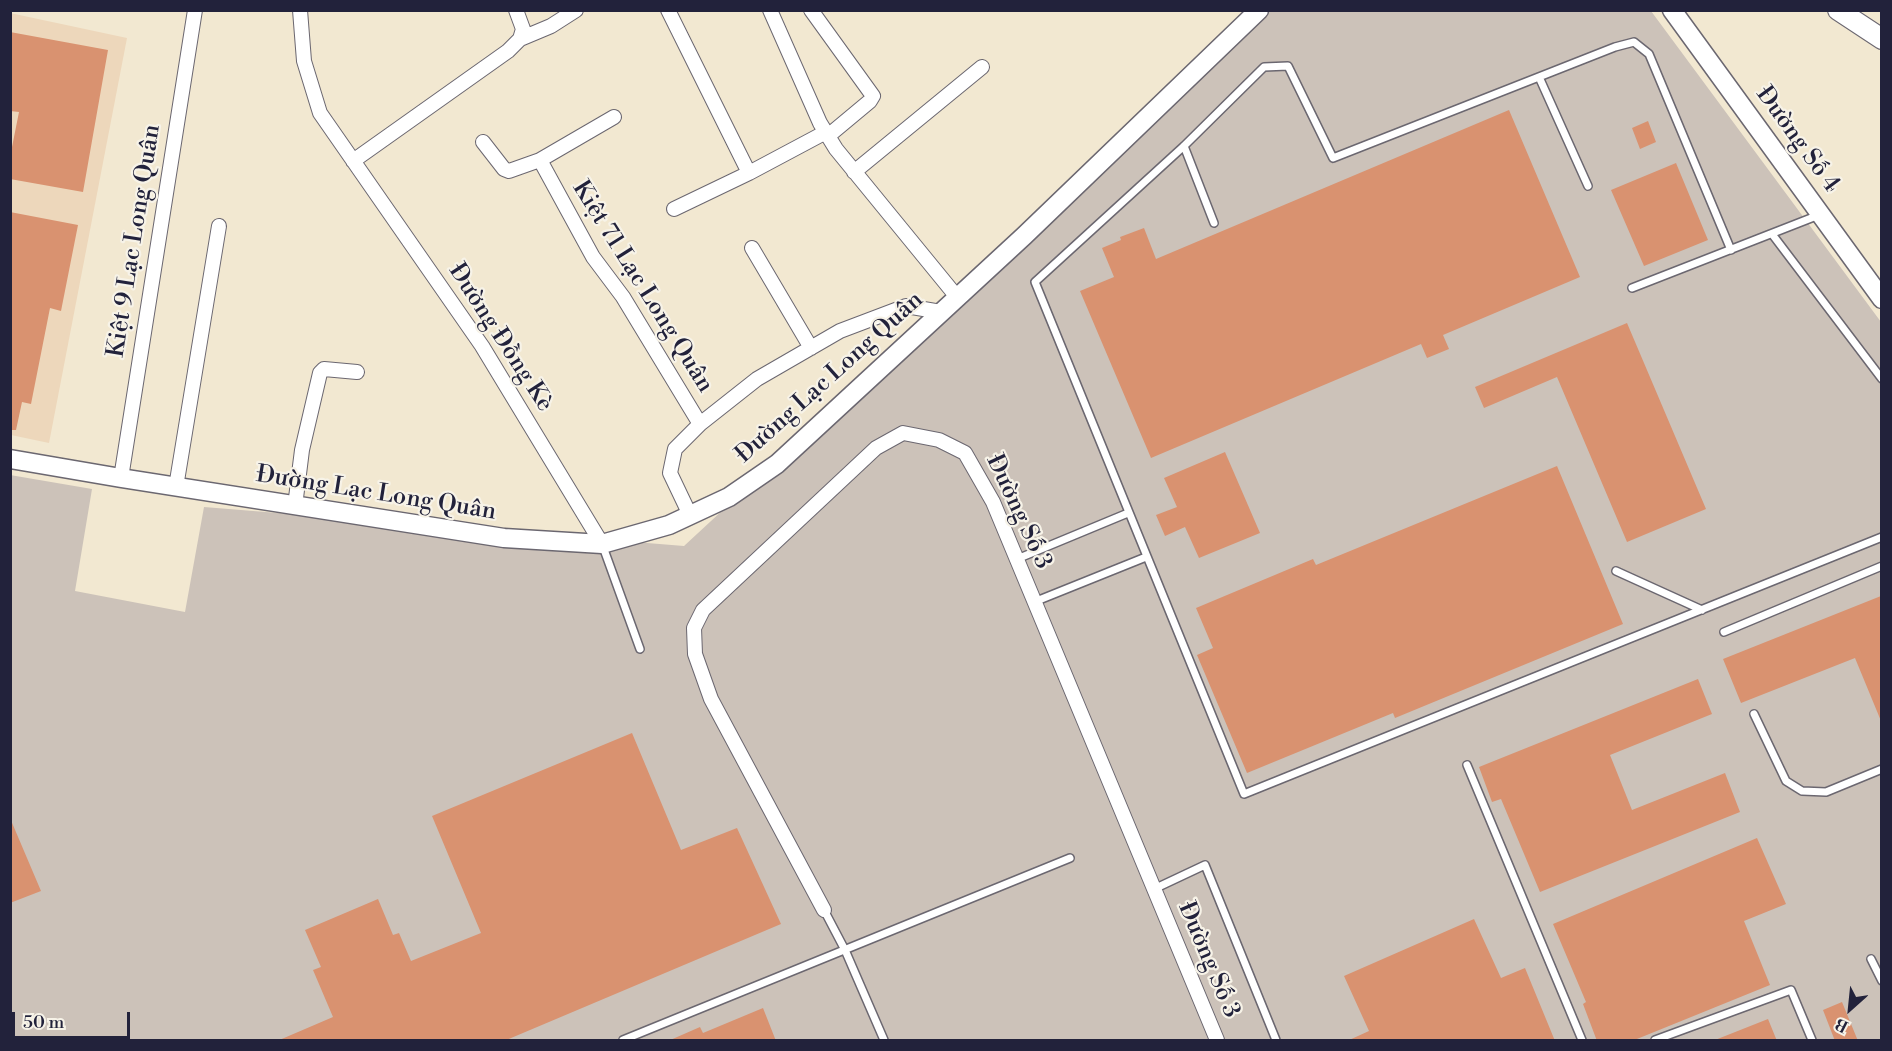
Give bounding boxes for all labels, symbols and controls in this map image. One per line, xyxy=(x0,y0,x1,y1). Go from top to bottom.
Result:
street label: Đường Số 4 xyxy=(1749,81,1845,199)
street label: Kiệt 9 Lạc Long Quân xyxy=(102,122,168,360)
street label: Kiệt 71 Lạc Long Quân xyxy=(565,176,719,398)
street label: Đường Đồng Kè xyxy=(441,259,559,417)
street label: Đường Lạc Long Quân xyxy=(730,286,930,470)
street label: Đường Số 3 xyxy=(979,450,1057,574)
street label: Đường Lạc Long Quân xyxy=(254,461,498,527)
street label: Đường Số 3 xyxy=(1171,898,1245,1022)
north arrow xyxy=(1820,979,1880,1039)
scale bar xyxy=(15,1000,134,1038)
text: 50 m xyxy=(23,1011,64,1034)
text: B xyxy=(1832,1013,1852,1037)

